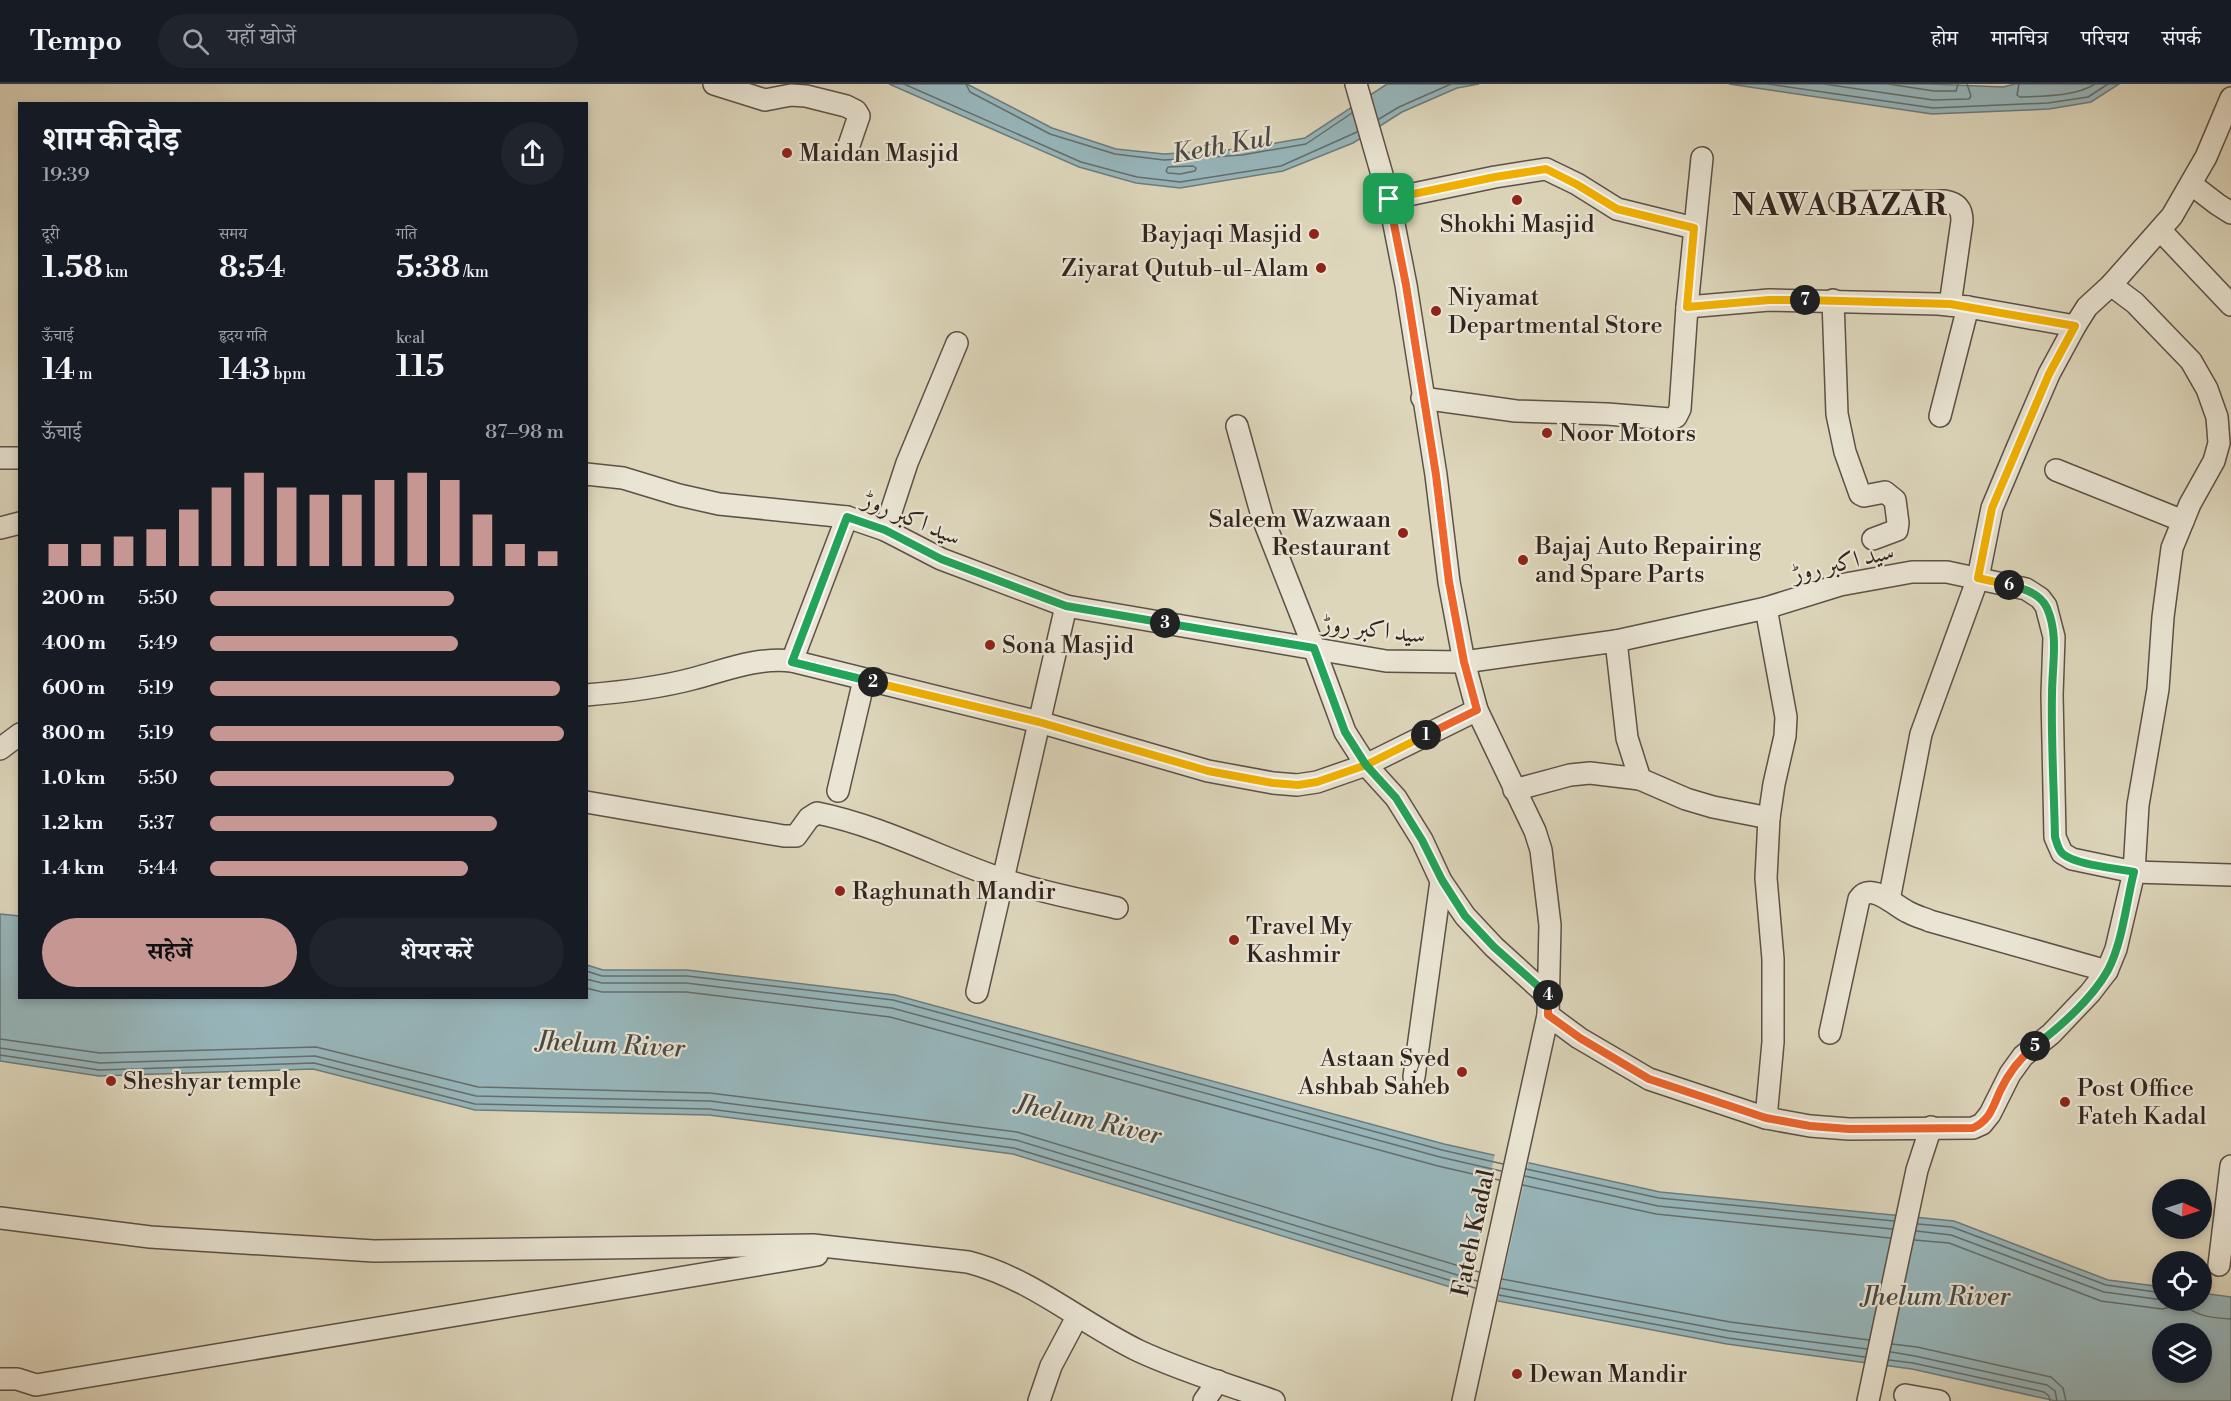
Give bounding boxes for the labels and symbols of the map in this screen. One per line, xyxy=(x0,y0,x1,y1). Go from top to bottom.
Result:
water label: Keth Kul xyxy=(1169,121,1276,171)
place label: Maidan Masjid xyxy=(799,139,959,169)
marker: Maidan Masjid xyxy=(780,146,794,160)
pin xyxy=(1363,173,1414,224)
district label: NAWA BAZAR xyxy=(1732,187,1948,225)
marker: Shokhi Masjid xyxy=(1510,193,1524,207)
place label: Shokhi Masjid xyxy=(1440,210,1595,240)
place label: Bayjaqi Masjid xyxy=(1140,220,1302,250)
marker: Bayjaqi Masjid xyxy=(1307,227,1321,241)
place label: Ziyarat Qutub-ul-Alam xyxy=(1061,254,1309,284)
marker: Ziyarat Qutub-ul-Alam xyxy=(1314,261,1328,275)
place label: Niyamat Departmental Store xyxy=(1448,283,1663,341)
pin: 7 xyxy=(1790,285,1820,315)
marker: Niyamat Departmental Store xyxy=(1429,304,1443,318)
place label: Noor Motors xyxy=(1559,419,1696,449)
marker: Noor Motors xyxy=(1540,426,1554,440)
street label: سید اکبر روڑ xyxy=(856,484,965,553)
place label: Saleem Wazwaan Restaurant xyxy=(1209,505,1391,563)
marker: Saleem Wazwaan Restaurant xyxy=(1396,526,1410,540)
place label: Bajaj Auto Repairing and Spare Parts xyxy=(1534,532,1762,590)
street label: سید اکبر روڑ xyxy=(1787,537,1897,590)
marker: Bajaj Auto Repairing and Spare Parts xyxy=(1516,553,1530,567)
pin: 6 xyxy=(1994,570,2024,600)
pin: 3 xyxy=(1150,608,1180,638)
street label: سید اکبر روڑ xyxy=(1319,609,1427,651)
place label: Sona Masjid xyxy=(1002,631,1134,661)
marker: Sona Masjid xyxy=(983,638,997,652)
pin: 2 xyxy=(858,667,888,697)
pin: 1 xyxy=(1411,720,1441,750)
place label: Raghunath Mandir xyxy=(852,877,1056,907)
marker: Raghunath Mandir xyxy=(833,884,847,898)
place label: Travel My Kashmir xyxy=(1246,912,1353,970)
marker: Travel My Kashmir xyxy=(1227,933,1241,947)
pin: 4 xyxy=(1533,980,1563,1010)
water label: Jhelum River xyxy=(533,1025,687,1065)
pin: 5 xyxy=(2020,1031,2050,1061)
place label: Astaan Syed Ashbab Saheb xyxy=(1297,1044,1450,1102)
marker: Astaan Syed Ashbab Saheb xyxy=(1455,1065,1469,1079)
place label: Sheshyar temple xyxy=(123,1067,301,1097)
marker: Sheshyar temple xyxy=(104,1074,118,1088)
place label: Post Office Fateh Kadal xyxy=(2077,1074,2207,1132)
water label: Jhelum River xyxy=(1010,1087,1166,1152)
marker: Post Office Fateh Kadal xyxy=(2058,1095,2072,1109)
street label: Fateh Kadal xyxy=(1446,1167,1502,1300)
north arrow xyxy=(2152,1179,2212,1239)
water label: Jhelum River xyxy=(1859,1281,2011,1313)
place label: Dewan Mandir xyxy=(1529,1360,1687,1390)
marker: Dewan Mandir xyxy=(1510,1367,1524,1381)

